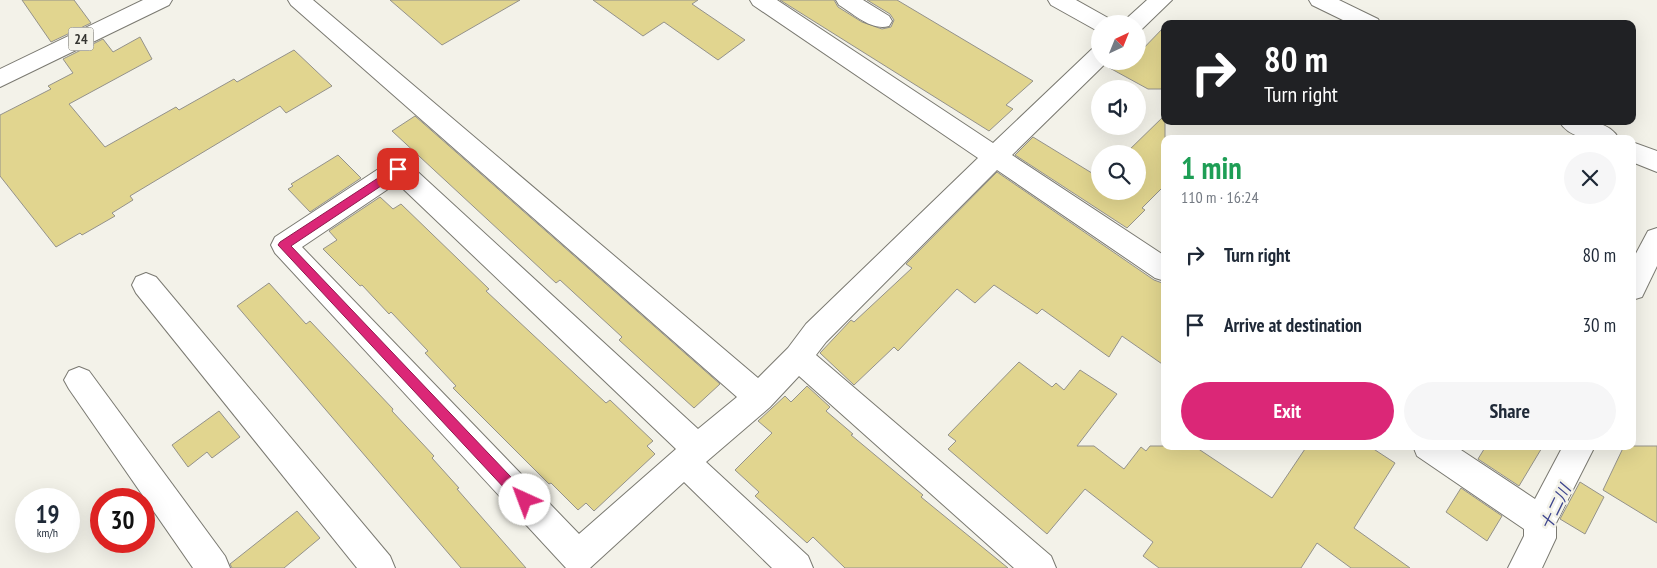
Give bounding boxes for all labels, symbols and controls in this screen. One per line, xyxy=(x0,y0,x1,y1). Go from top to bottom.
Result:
north arrow xyxy=(1091,15,1146,70)
map controls xyxy=(1091,15,1146,200)
road number: 24 xyxy=(68,28,94,50)
text: 80 m xyxy=(1264,36,1328,82)
icon: right xyxy=(1181,40,1246,105)
button: sound xyxy=(1091,80,1146,135)
text: Turn right xyxy=(1264,80,1338,108)
button: search xyxy=(1091,145,1146,200)
pin xyxy=(377,148,419,190)
text: 1 min xyxy=(1181,148,1242,187)
button: close xyxy=(1564,152,1616,204)
icon: arrive xyxy=(384,155,412,183)
text: 110 m · 16:24 xyxy=(1181,187,1259,207)
icon: right xyxy=(1181,241,1209,269)
text: Turn right xyxy=(1224,243,1290,267)
text: 80 m xyxy=(1583,243,1616,267)
icon: arrive xyxy=(1181,311,1209,339)
text: Arrive at destination xyxy=(1224,313,1362,337)
text: 30 m xyxy=(1583,313,1616,337)
button: Exit xyxy=(1181,382,1394,440)
button: Share xyxy=(1404,382,1616,440)
position arrow xyxy=(498,473,550,525)
water label: 十二川 xyxy=(1535,479,1575,533)
speed limit sign: 30 xyxy=(90,488,155,553)
text: 19 xyxy=(36,498,59,530)
text: km/h xyxy=(37,525,58,540)

